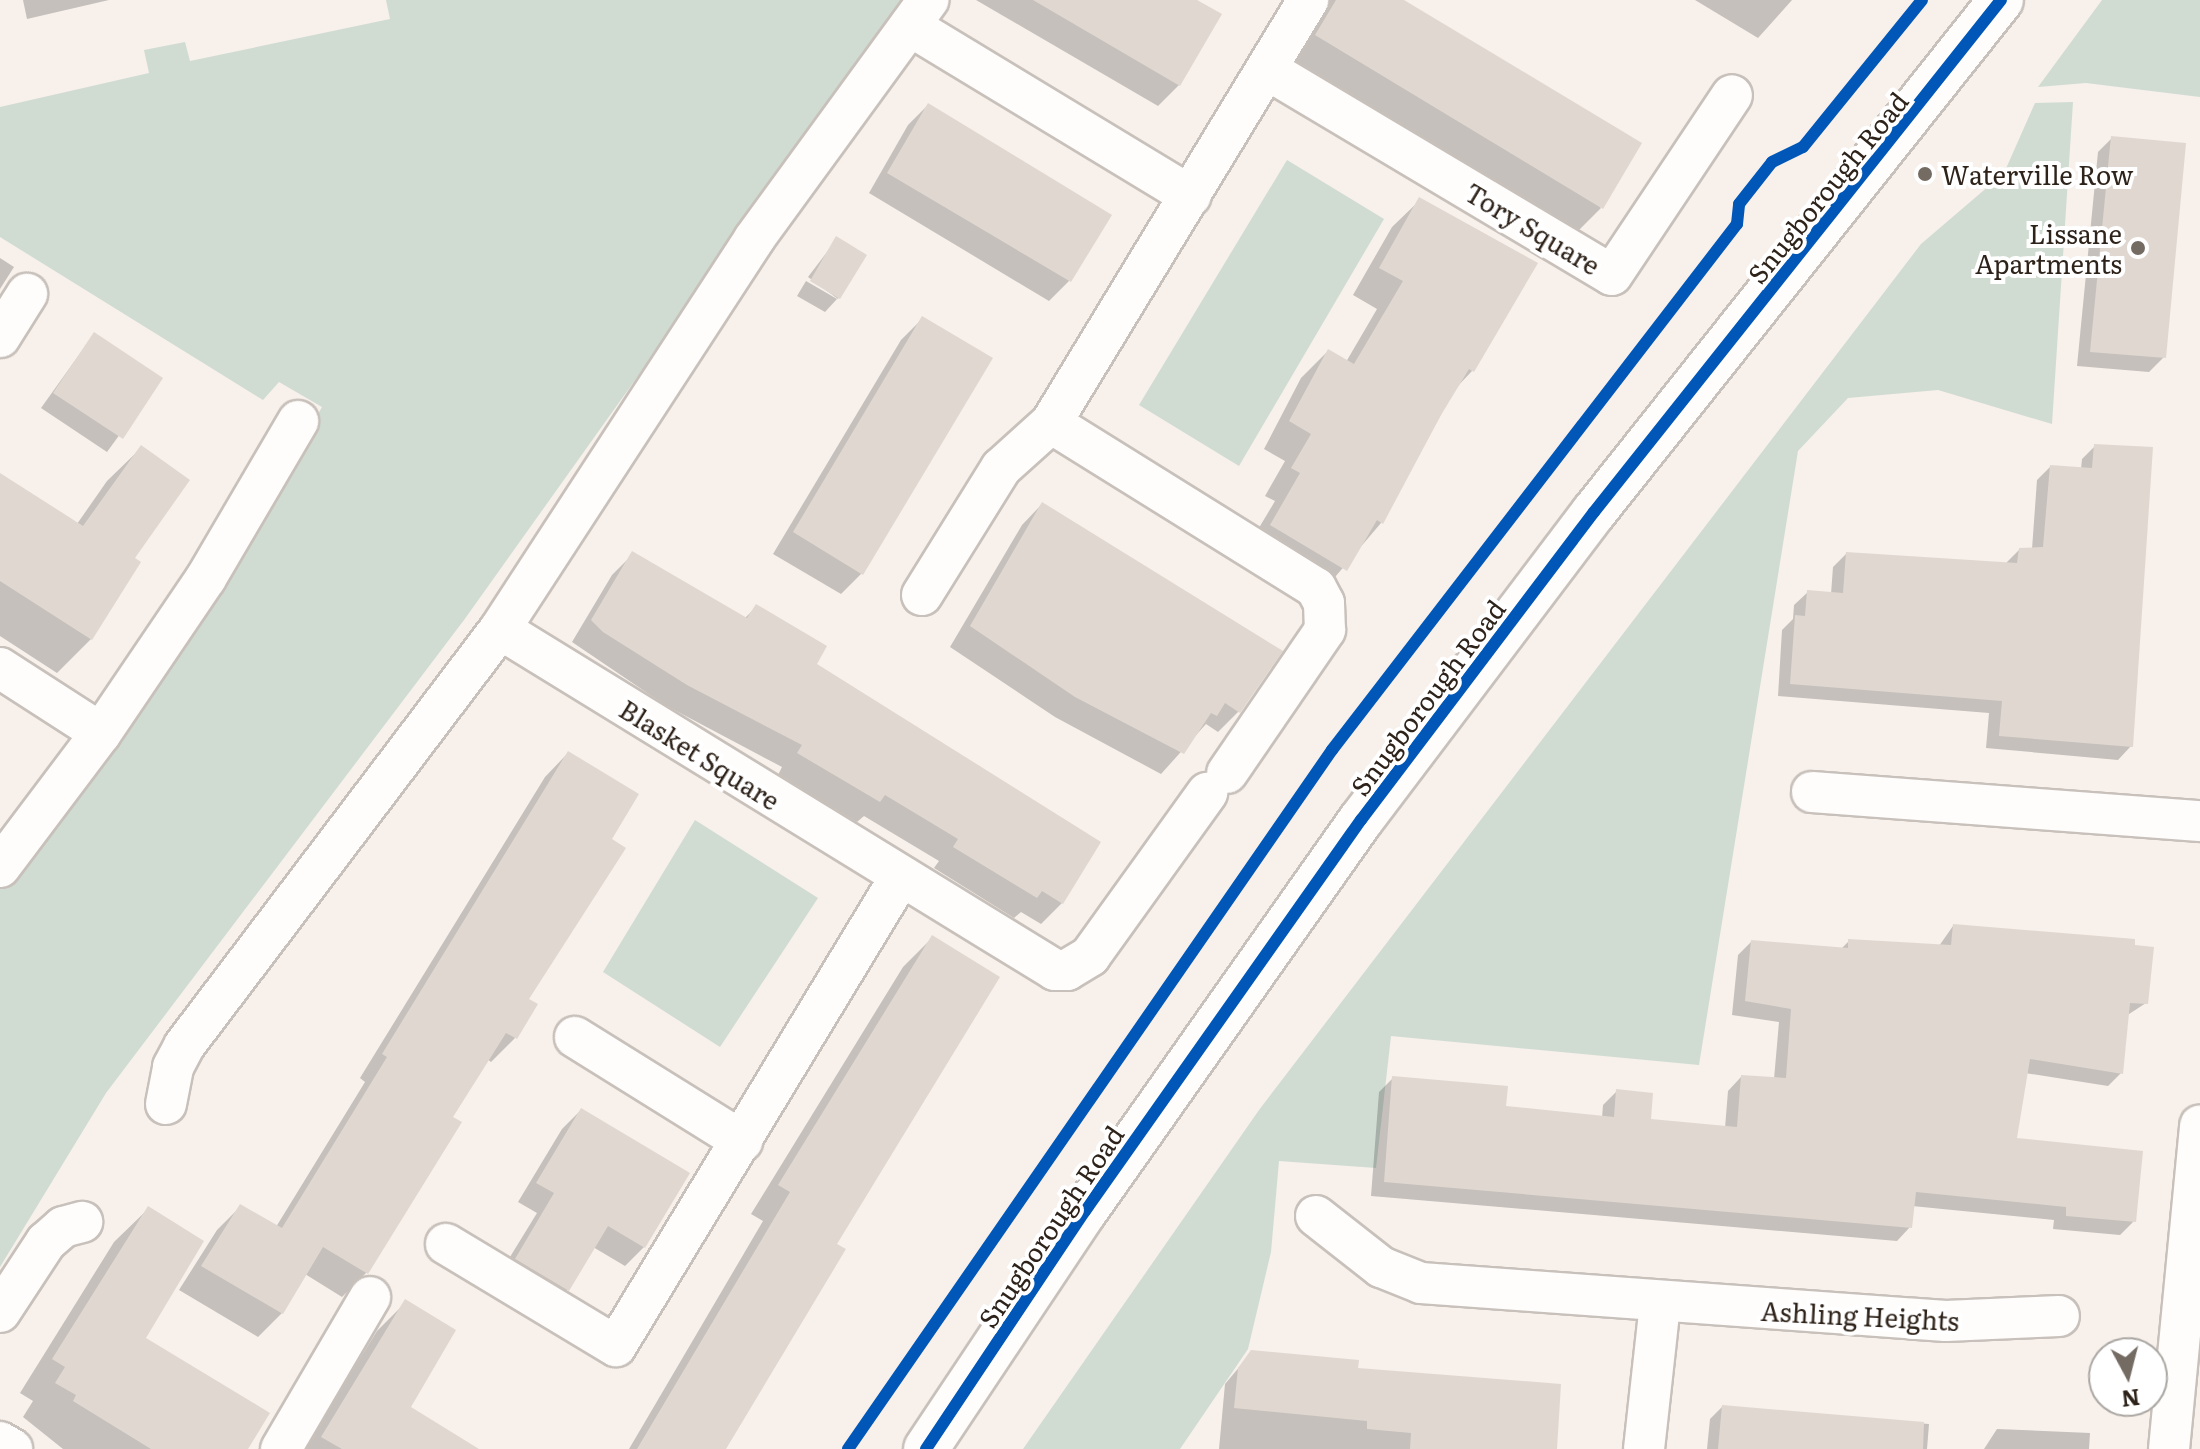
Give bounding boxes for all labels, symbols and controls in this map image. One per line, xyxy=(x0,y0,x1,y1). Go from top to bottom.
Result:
street label: Snugborough Road xyxy=(1740,85,1914,289)
place label: Waterville Row xyxy=(1941,158,2133,190)
marker: Waterville Row xyxy=(1916,165,1934,183)
street label: Tory Square xyxy=(1460,176,1606,280)
place label: Lissane Apartments xyxy=(1975,217,2122,278)
marker: Lissane Apartments xyxy=(2129,239,2147,257)
street label: Snugborough Road xyxy=(1343,593,1511,801)
street label: Blasket Square xyxy=(614,692,786,816)
street label: Snugborough Road xyxy=(971,1119,1129,1333)
street label: Ashling Heights xyxy=(1760,1294,1960,1336)
north arrow xyxy=(2088,1337,2168,1417)
text: N xyxy=(2120,1382,2142,1417)

